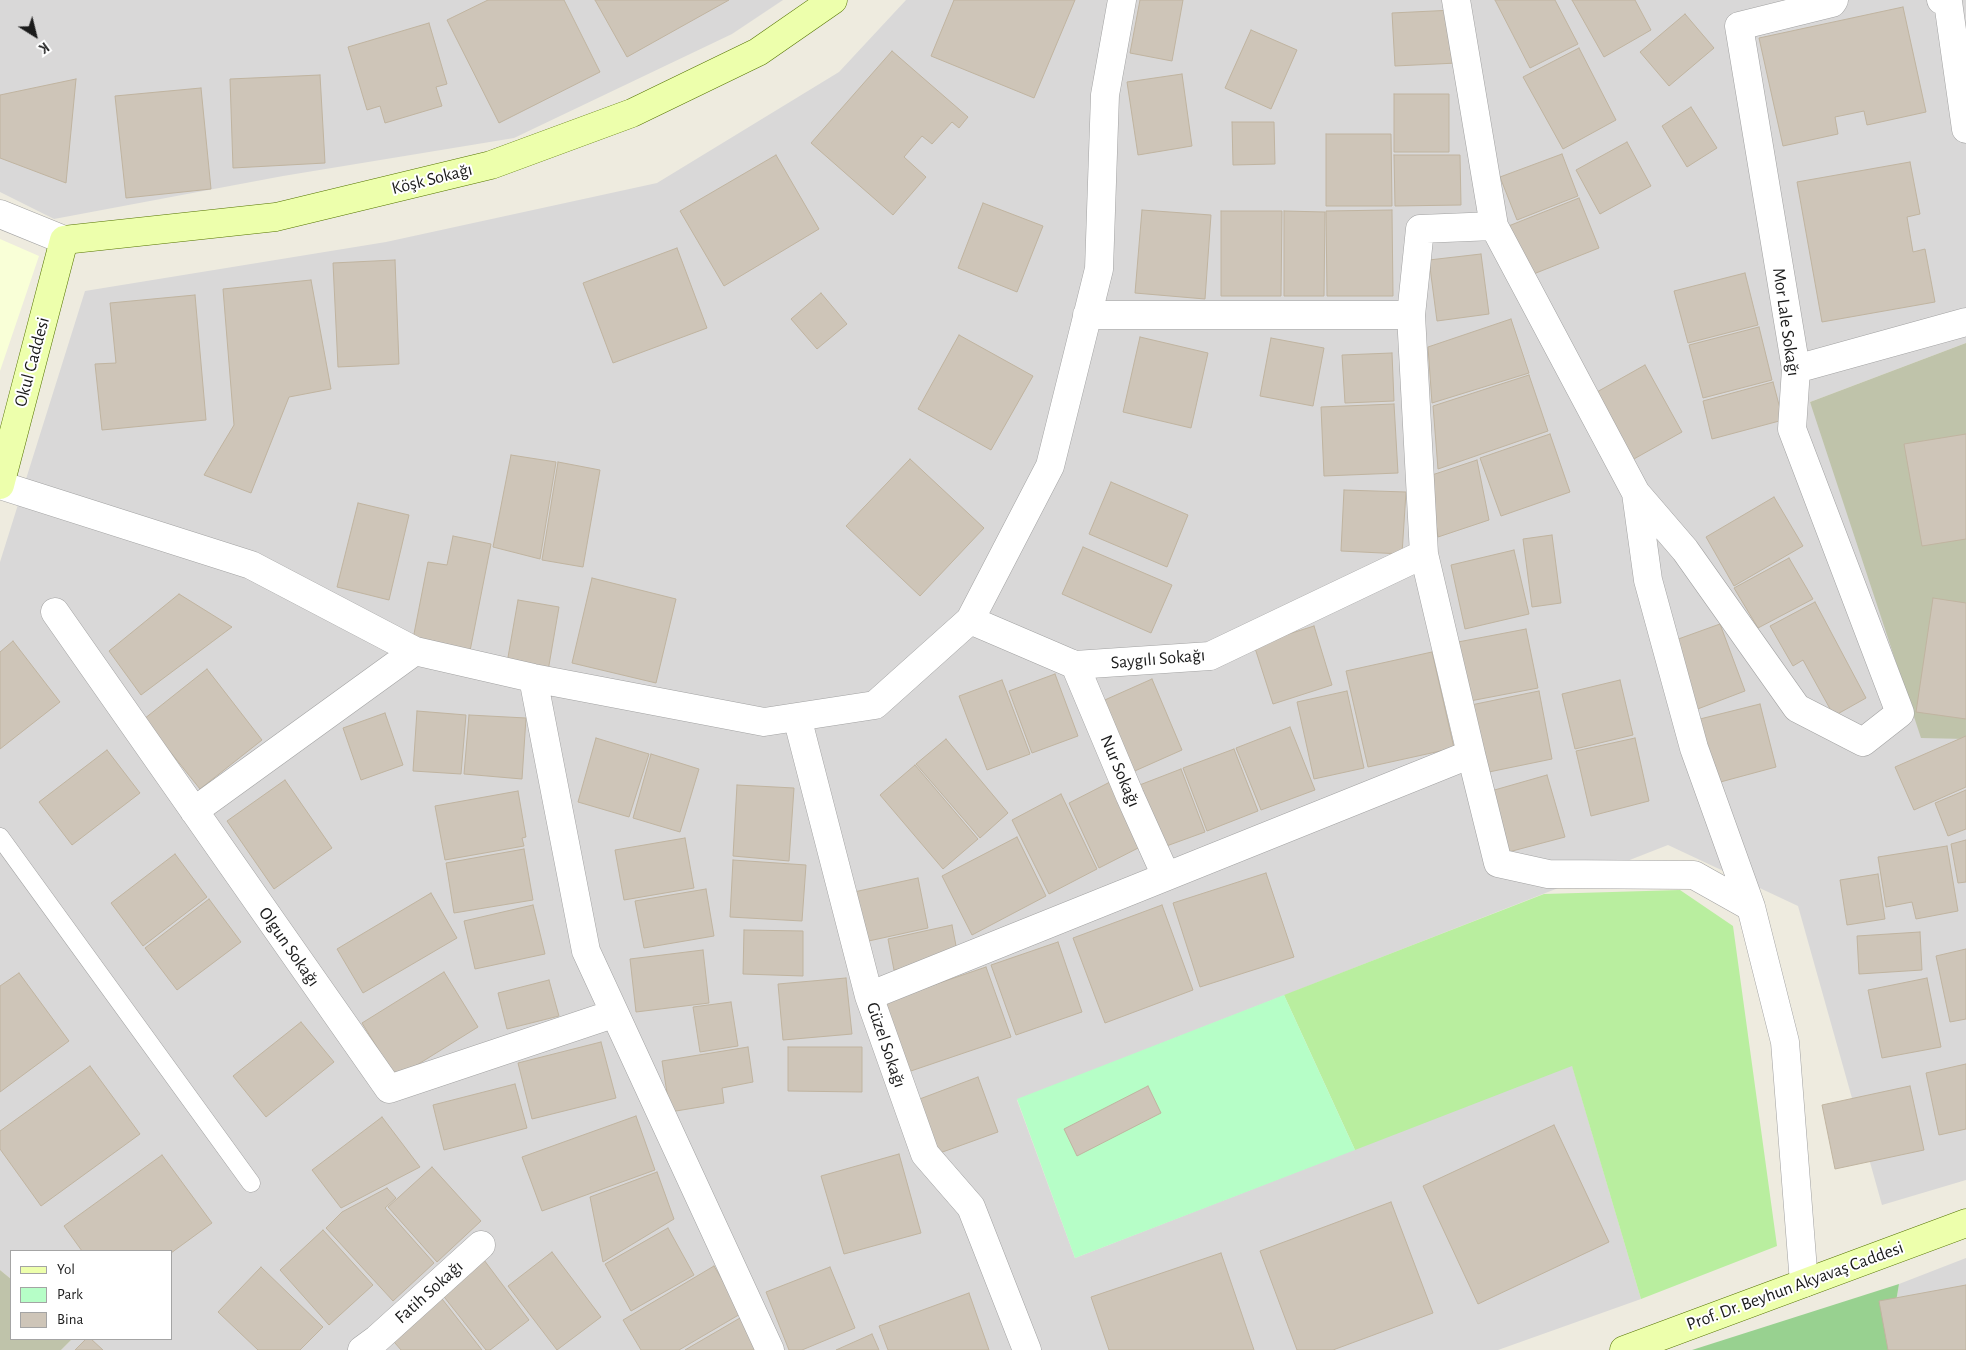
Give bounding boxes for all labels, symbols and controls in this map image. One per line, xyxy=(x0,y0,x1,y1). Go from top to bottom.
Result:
north arrow xyxy=(10,10,60,60)
text: K xyxy=(36,39,51,55)
street label: Köşk Sokağı xyxy=(389,159,475,199)
street label: Mor Lale Sokağı xyxy=(1768,266,1804,378)
street label: Okul Caddesi xyxy=(10,315,54,409)
street label: Saygılı Sokağı xyxy=(1110,644,1206,674)
street label: Nur Sokağı xyxy=(1095,732,1145,810)
street label: Olgun Sokağı xyxy=(254,903,324,991)
street label: Güzel Sokağı xyxy=(861,1000,911,1090)
street label: Prof. Dr. Beyhun Akyavaş Caddesi xyxy=(1684,1237,1906,1335)
legend xyxy=(10,1250,172,1340)
street label: Fatih Sokağı xyxy=(390,1256,468,1328)
text: Yol xyxy=(57,1262,75,1277)
text: Park xyxy=(57,1287,83,1302)
text: Bina xyxy=(57,1312,83,1327)

